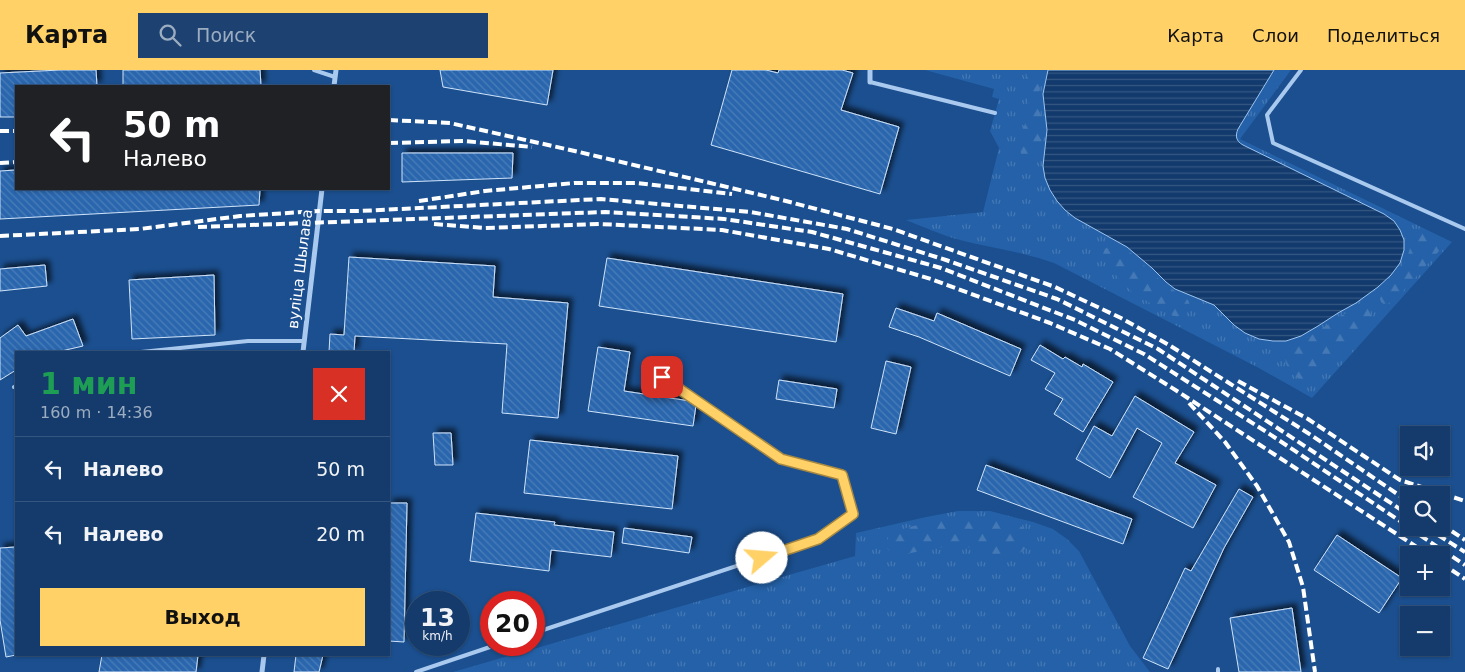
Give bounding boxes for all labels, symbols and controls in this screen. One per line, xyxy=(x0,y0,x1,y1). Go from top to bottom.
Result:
search box xyxy=(138,13,488,58)
text: Карта xyxy=(25,21,108,49)
icon: search xyxy=(156,21,184,49)
text: Поиск xyxy=(196,24,256,46)
text: Карта xyxy=(1167,25,1224,46)
text: Слои xyxy=(1252,25,1299,46)
text: Поделиться xyxy=(1327,25,1440,46)
icon: left xyxy=(40,105,105,170)
text: 50 m xyxy=(123,105,220,145)
text: Налево xyxy=(123,146,207,171)
street label: вуліца Шылава xyxy=(284,208,316,330)
pin xyxy=(641,356,683,398)
icon: arrive xyxy=(648,363,676,391)
text: 1 мин xyxy=(40,366,138,401)
button: close xyxy=(313,368,365,420)
text: 160 m · 14:36 xyxy=(40,403,153,422)
map controls xyxy=(1400,426,1450,656)
button: sound xyxy=(1400,426,1450,476)
icon: left xyxy=(40,455,68,483)
text: Налево xyxy=(83,458,164,480)
text: 50 m xyxy=(316,458,365,480)
button: search xyxy=(1400,486,1450,536)
icon: left xyxy=(40,520,68,548)
text: Налево xyxy=(83,523,164,545)
text: 20 m xyxy=(316,523,365,545)
position arrow xyxy=(735,531,787,583)
button: + xyxy=(1400,546,1450,596)
button: Выход xyxy=(40,588,365,646)
speed limit sign: 20 xyxy=(480,591,545,656)
text: 13 xyxy=(420,603,455,632)
button: − xyxy=(1400,606,1450,656)
text: km/h xyxy=(422,629,453,643)

